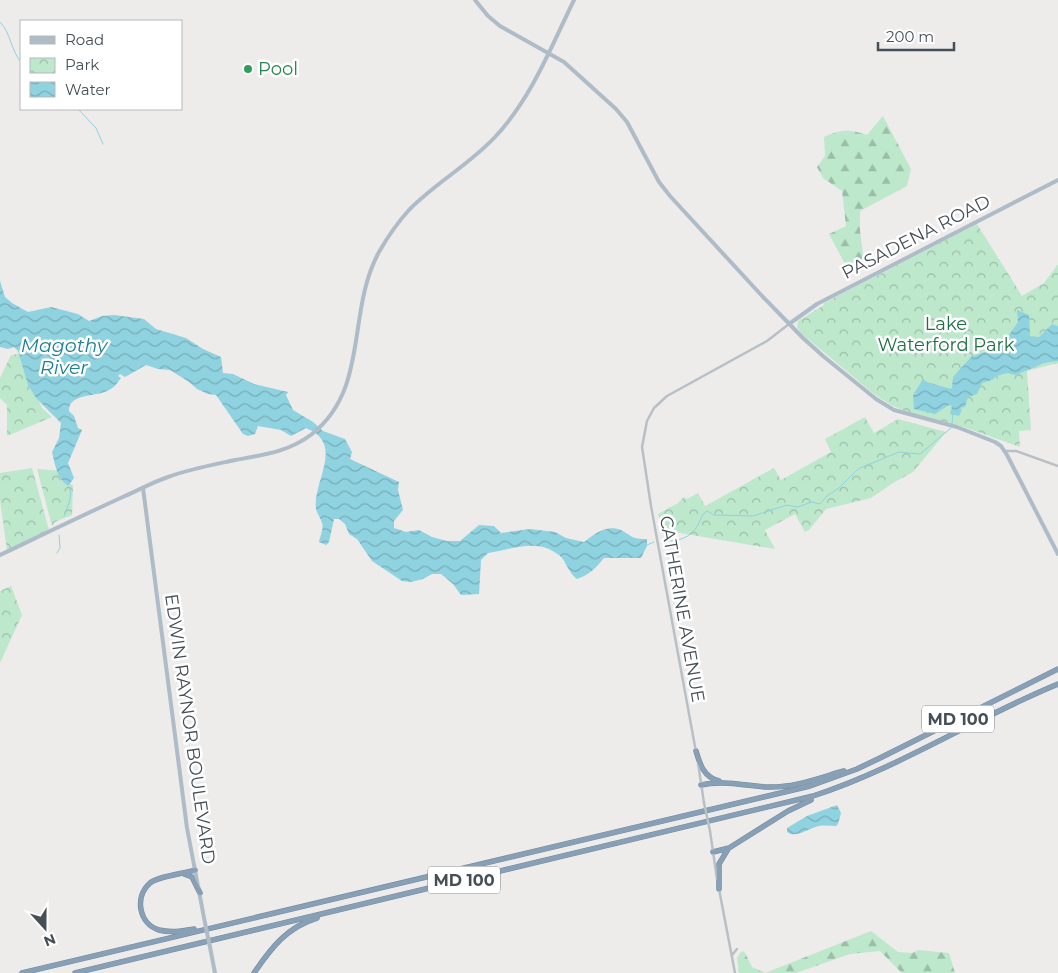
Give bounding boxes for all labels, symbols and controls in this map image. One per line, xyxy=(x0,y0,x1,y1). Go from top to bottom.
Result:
legend xyxy=(20,20,182,110)
scale bar xyxy=(878,20,954,52)
text: 200 m xyxy=(886,27,934,46)
text: Road xyxy=(65,30,104,49)
text: Park xyxy=(65,55,99,74)
place label: Pool xyxy=(258,58,298,80)
marker: Pool xyxy=(242,63,254,75)
text: Water xyxy=(65,80,111,99)
street label: PASADENA ROAD xyxy=(838,190,994,284)
park label: Lake Waterford Park xyxy=(878,313,1015,356)
water label: Magothy River xyxy=(21,334,109,379)
street label: CATHERINE AVENUE xyxy=(655,514,709,704)
street label: EDWIN RAYNOR BOULEVARD xyxy=(160,592,220,866)
road number: MD 100 xyxy=(922,706,994,732)
road number: MD 100 xyxy=(428,866,500,894)
north arrow xyxy=(20,903,70,953)
text: N xyxy=(41,930,58,951)

